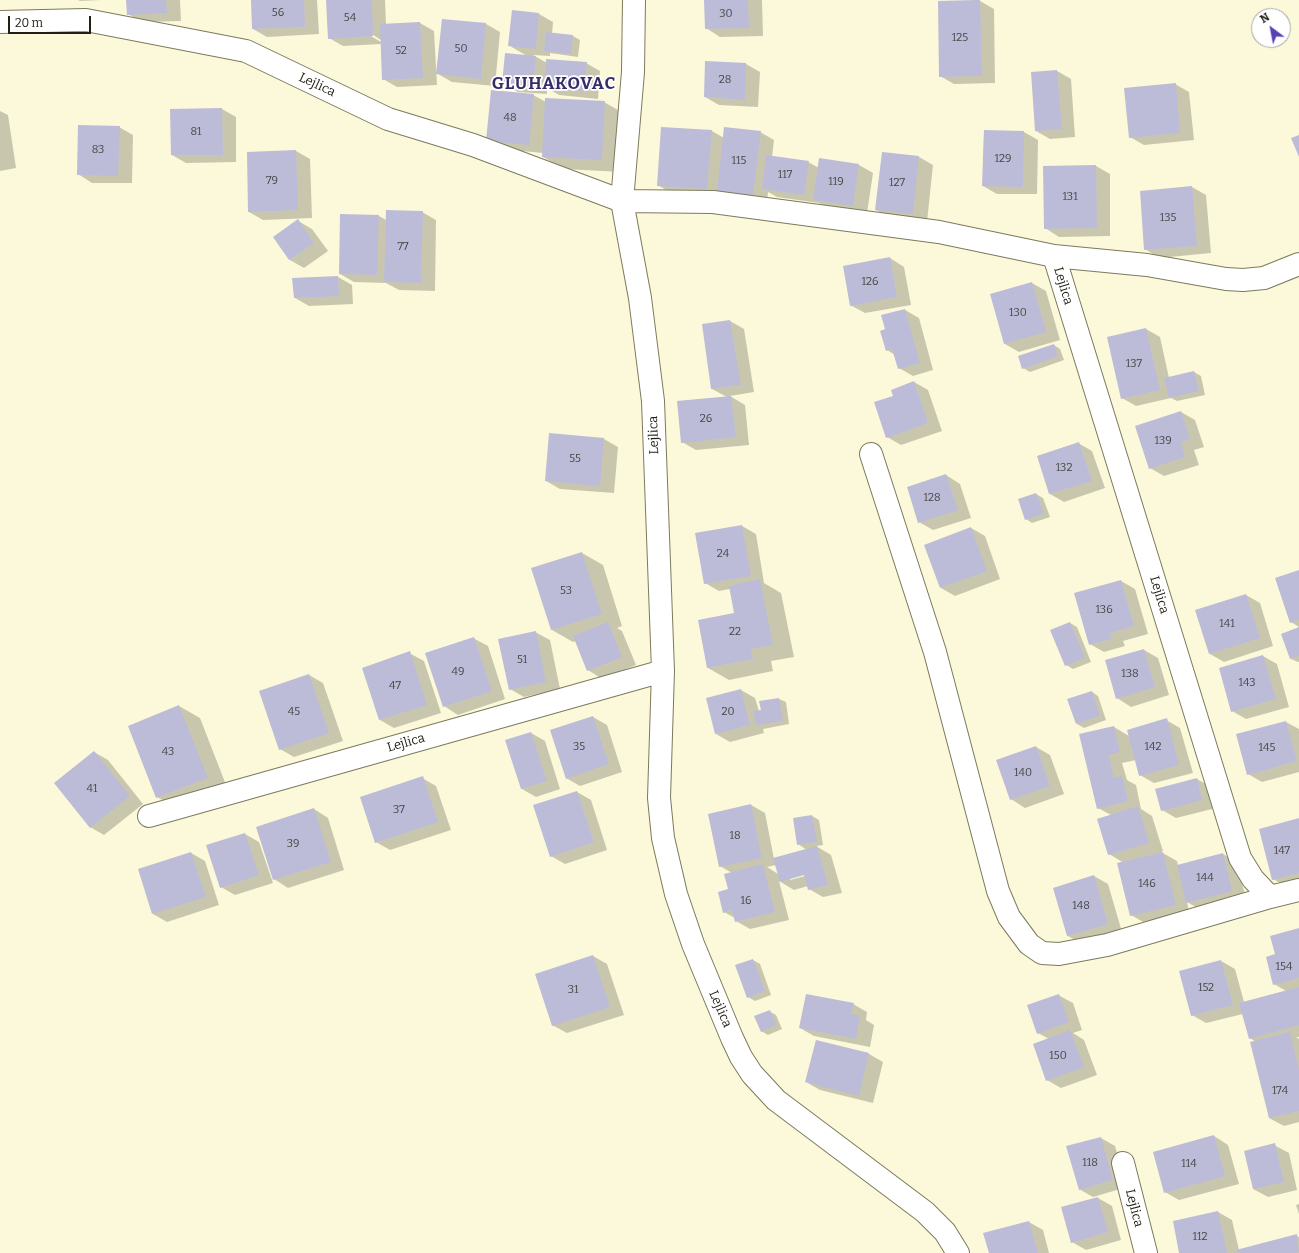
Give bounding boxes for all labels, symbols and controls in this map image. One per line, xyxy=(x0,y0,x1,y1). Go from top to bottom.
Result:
house number: 56 xyxy=(272,6,284,20)
house number: 30 xyxy=(719,7,733,21)
scale bar xyxy=(10,8,93,34)
north arrow xyxy=(1251,8,1291,48)
text: N xyxy=(1258,10,1272,26)
house number: 54 xyxy=(344,11,356,25)
text: 20 m xyxy=(15,16,43,30)
house number: 125 xyxy=(952,31,968,45)
house number: 50 xyxy=(455,42,467,56)
house number: 52 xyxy=(395,44,407,58)
street label: Lejlica xyxy=(296,70,338,100)
house number: 28 xyxy=(719,73,731,87)
district label: GLUHAKOVAC xyxy=(492,74,616,94)
house number: 48 xyxy=(503,111,517,125)
house number: 81 xyxy=(190,125,202,139)
house number: 83 xyxy=(92,143,104,157)
house number: 129 xyxy=(995,152,1011,166)
house number: 115 xyxy=(732,154,746,168)
house number: 117 xyxy=(778,168,792,182)
house number: 79 xyxy=(266,174,278,188)
house number: 119 xyxy=(828,175,844,189)
house number: 127 xyxy=(889,176,905,190)
house number: 131 xyxy=(1062,190,1078,204)
house number: 135 xyxy=(1160,211,1176,225)
house number: 77 xyxy=(397,240,409,254)
street label: Lejlica xyxy=(1050,265,1076,307)
house number: 126 xyxy=(862,275,878,289)
house number: 130 xyxy=(1009,306,1027,320)
house number: 137 xyxy=(1126,357,1142,371)
house number: 26 xyxy=(700,412,712,426)
street label: Lejlica xyxy=(646,415,662,455)
house number: 139 xyxy=(1154,434,1172,448)
house number: 55 xyxy=(569,452,581,466)
house number: 132 xyxy=(1056,461,1072,475)
house number: 128 xyxy=(923,491,941,505)
house number: 24 xyxy=(717,547,729,561)
street label: Lejlica xyxy=(1146,574,1172,616)
house number: 53 xyxy=(560,584,572,598)
house number: 136 xyxy=(1095,603,1113,617)
house number: 141 xyxy=(1219,617,1235,631)
house number: 22 xyxy=(729,625,741,639)
house number: 51 xyxy=(517,653,527,667)
house number: 49 xyxy=(452,665,464,679)
house number: 138 xyxy=(1121,667,1139,681)
house number: 143 xyxy=(1238,676,1256,690)
house number: 47 xyxy=(389,679,401,693)
house number: 45 xyxy=(288,705,300,719)
house number: 20 xyxy=(721,705,735,719)
street label: Lejlica xyxy=(385,730,427,756)
house number: 35 xyxy=(573,740,585,754)
house number: 142 xyxy=(1145,740,1161,754)
house number: 145 xyxy=(1259,741,1275,755)
house number: 43 xyxy=(162,745,174,759)
house number: 140 xyxy=(1014,766,1032,780)
house number: 41 xyxy=(87,782,97,796)
house number: 37 xyxy=(393,803,405,817)
house number: 18 xyxy=(729,829,741,843)
house number: 39 xyxy=(287,837,299,851)
house number: 147 xyxy=(1274,844,1290,858)
house number: 144 xyxy=(1196,871,1214,885)
house number: 146 xyxy=(1138,877,1156,891)
house number: 16 xyxy=(741,894,751,908)
house number: 148 xyxy=(1072,899,1090,913)
house number: 154 xyxy=(1276,960,1292,974)
house number: 152 xyxy=(1198,981,1214,995)
house number: 31 xyxy=(568,983,578,997)
street label: Lejlica xyxy=(705,988,735,1030)
house number: 150 xyxy=(1049,1049,1067,1063)
house number: 174 xyxy=(1272,1084,1288,1098)
house number: 118 xyxy=(1082,1156,1098,1170)
house number: 114 xyxy=(1181,1157,1197,1171)
street label: Lejlica xyxy=(1122,1187,1146,1229)
house number: 112 xyxy=(1193,1230,1207,1244)

